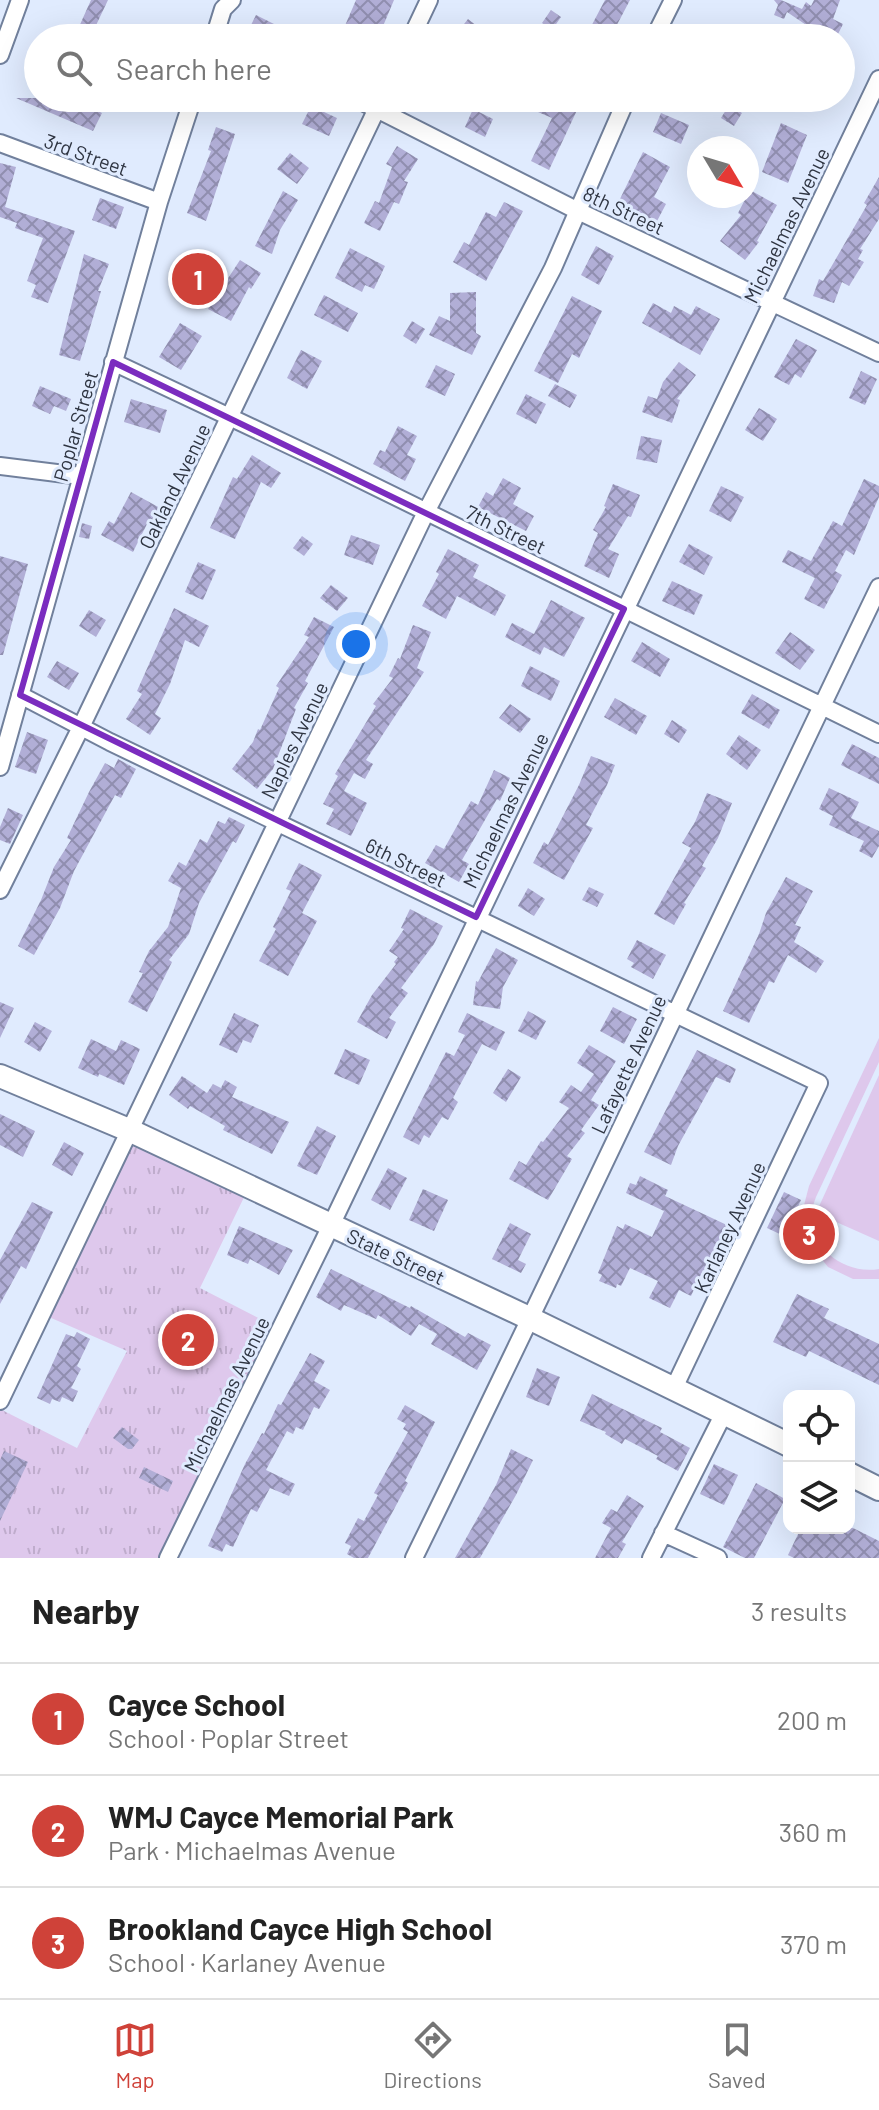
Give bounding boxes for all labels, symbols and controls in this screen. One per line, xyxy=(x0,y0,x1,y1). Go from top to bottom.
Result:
search box xyxy=(24,24,855,112)
icon: search xyxy=(52,46,96,90)
text: Search here xyxy=(116,50,272,86)
street label: 3rd Street xyxy=(41,128,131,180)
north arrow xyxy=(687,136,759,208)
street label: Michaelmas Avenue xyxy=(738,143,834,307)
street label: 8th Street xyxy=(579,181,669,239)
pin: 1 xyxy=(172,249,224,309)
street label: Poplar Street xyxy=(48,368,102,484)
street label: Oakland Avenue xyxy=(133,419,215,553)
street label: 7th Street xyxy=(462,499,550,559)
your location xyxy=(336,624,376,664)
street label: Naples Avenue xyxy=(255,678,333,802)
street label: Michaelmas Avenue xyxy=(457,728,553,892)
street label: 6th Street xyxy=(362,832,450,892)
street label: Lafayette Avenue xyxy=(585,991,671,1137)
street label: Karlaney Avenue xyxy=(688,1157,770,1297)
pin: 3 xyxy=(783,1204,835,1264)
street label: State Street xyxy=(343,1223,449,1289)
pin: 2 xyxy=(162,1310,214,1370)
street label: Michaelmas Avenue xyxy=(178,1312,274,1476)
map controls xyxy=(783,1390,855,1534)
button: locate xyxy=(783,1390,855,1462)
button: layers xyxy=(783,1462,855,1534)
text: Nearby xyxy=(32,1590,140,1631)
text: 3 results xyxy=(751,1595,847,1626)
text: Cayce School xyxy=(108,1686,285,1722)
text: 1 xyxy=(53,1704,63,1735)
text: 200 m xyxy=(777,1704,847,1735)
text: School · Poplar Street xyxy=(108,1722,349,1753)
text: WMJ Cayce Memorial Park xyxy=(108,1798,454,1834)
text: 2 xyxy=(51,1816,65,1847)
text: 360 m xyxy=(779,1816,847,1847)
text: Park · Michaelmas Avenue xyxy=(108,1834,396,1865)
text: Brookland Cayce High School xyxy=(108,1910,492,1946)
text: 3 xyxy=(51,1928,65,1959)
text: 370 m xyxy=(780,1928,847,1959)
text: School · Karlaney Avenue xyxy=(108,1946,386,1977)
tab: Map xyxy=(113,2018,157,2092)
tab: Directions xyxy=(383,2018,482,2092)
tab: Saved xyxy=(708,2018,766,2092)

